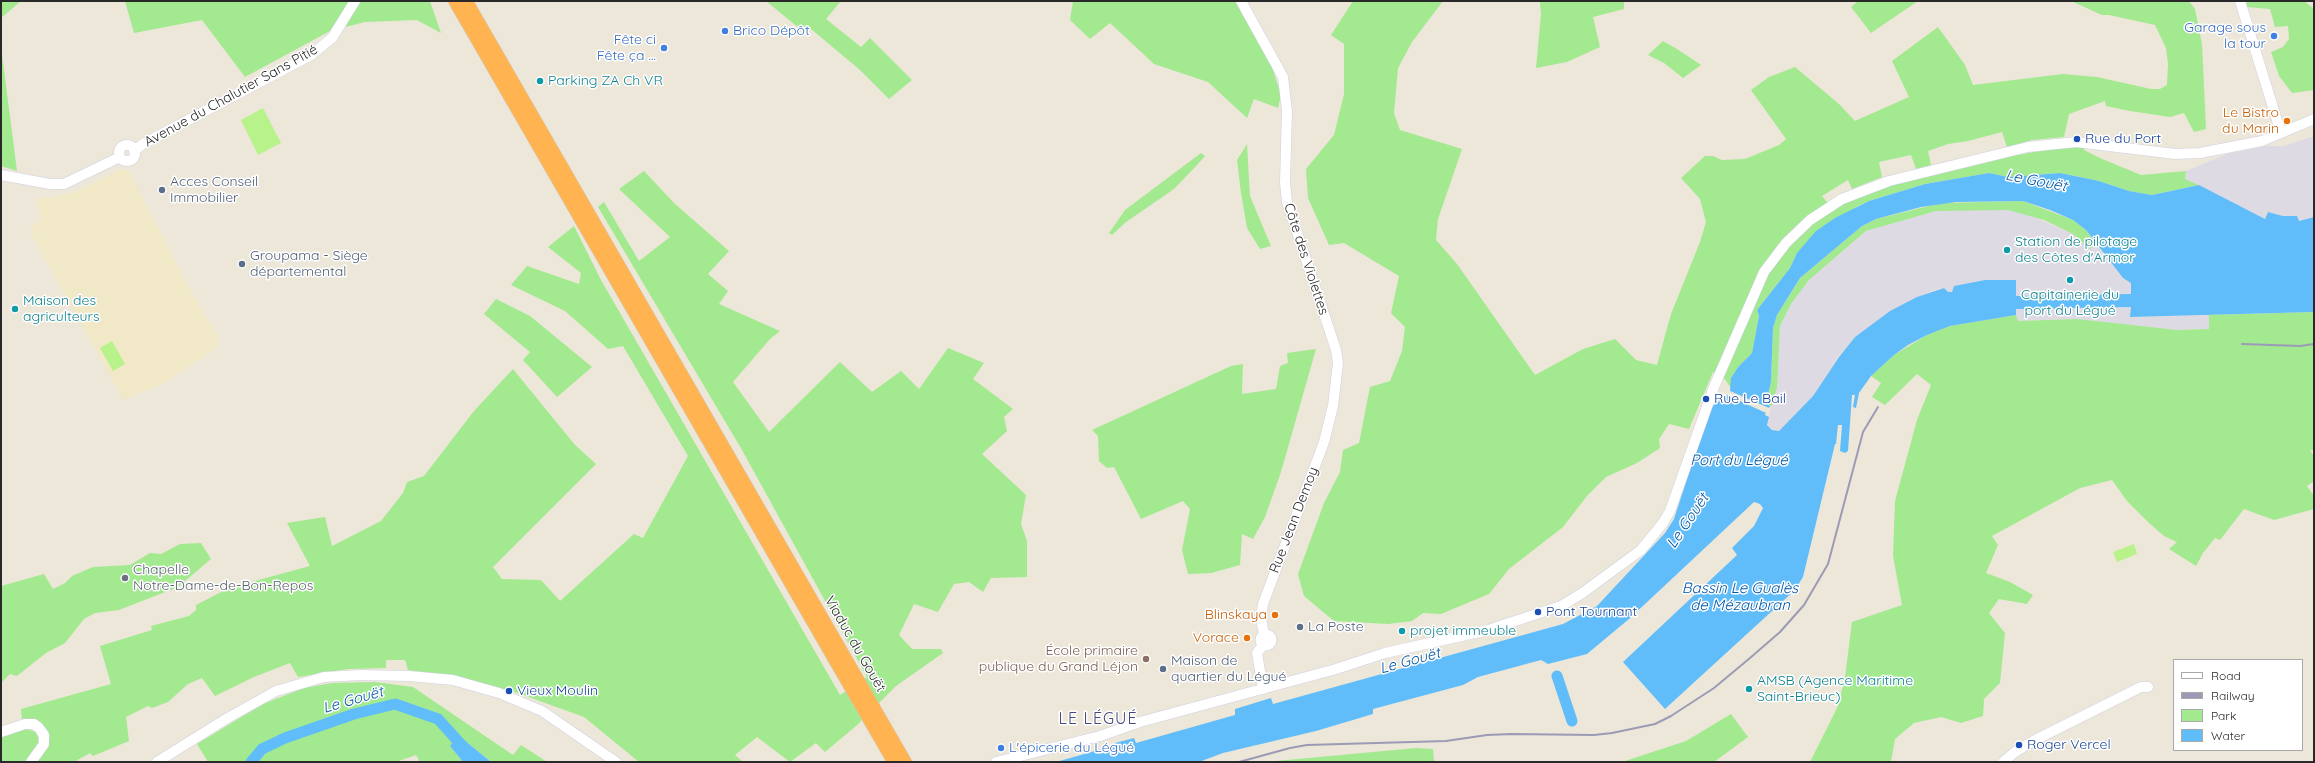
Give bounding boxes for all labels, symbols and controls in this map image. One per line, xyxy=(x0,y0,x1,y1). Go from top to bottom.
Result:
place label: Garage sous la tour xyxy=(2184,20,2266,52)
place label: Brico Dépôt xyxy=(733,23,810,39)
marker: Brico Dépôt xyxy=(720,26,730,36)
marker: Garage sous la tour xyxy=(2269,31,2279,41)
place label: Fête ci Fête ça ... xyxy=(597,32,656,64)
street label: Avenue du Chalutier Sans Pitié xyxy=(141,41,321,151)
marker: Fête ci Fête ça ... xyxy=(659,43,669,53)
place label: Parking ZA Ch VR xyxy=(548,73,663,89)
marker: Parking ZA Ch VR xyxy=(535,76,545,86)
place label: Le Bistro du Marin xyxy=(2222,105,2279,138)
marker: Le Bistro du Marin xyxy=(2282,116,2292,126)
place label: Rue du Port xyxy=(2085,131,2161,147)
marker: Rue du Port xyxy=(2072,134,2082,144)
water label: Le Gouët xyxy=(2004,166,2068,196)
place label: Acces Conseil Immobilier xyxy=(170,174,258,206)
marker: Acces Conseil Immobilier xyxy=(157,185,167,195)
street label: Côte des Violettes xyxy=(1280,201,1332,317)
place label: Station de pilotage des Côtes d'Armor xyxy=(2015,234,2137,266)
marker: Station de pilotage des Côtes d'Armor xyxy=(2002,245,2012,255)
place label: Groupama - Siège départemental xyxy=(250,248,368,280)
marker: Groupama - Siège départemental xyxy=(237,259,247,269)
marker: Capitainerie du port du Légué xyxy=(2065,275,2075,285)
place label: Capitainerie du port du Légué xyxy=(2021,287,2119,320)
place label: Maison des agriculteurs xyxy=(23,293,100,326)
marker: Maison des agriculteurs xyxy=(10,304,20,314)
place label: Rue Le Bail xyxy=(1714,391,1786,407)
marker: Rue Le Bail xyxy=(1701,394,1711,404)
water label: Port du Légué xyxy=(1690,451,1788,469)
street label: Rue Jean Demoy xyxy=(1266,464,1322,576)
water label: Le Gouët xyxy=(1663,490,1713,552)
place label: Chapelle Notre-Dame-de-Bon-Repos xyxy=(133,562,313,594)
marker: Chapelle Notre-Dame-de-Bon-Repos xyxy=(120,573,130,583)
water label: Bassin Le Gualès de Mézaubran xyxy=(1682,579,1798,614)
street label: Viaduc du Gouët xyxy=(821,593,889,695)
place label: Pont Tournant xyxy=(1546,604,1637,620)
place label: Blinskaya xyxy=(1205,607,1267,623)
marker: Pont Tournant xyxy=(1533,607,1543,617)
marker: Blinskaya xyxy=(1270,610,1280,620)
place label: La Poste xyxy=(1308,619,1364,635)
marker: La Poste xyxy=(1295,622,1305,632)
place label: projet immeuble xyxy=(1410,623,1516,639)
marker: projet immeuble xyxy=(1397,626,1407,636)
place label: Vorace xyxy=(1193,630,1239,646)
marker: Vorace xyxy=(1242,633,1252,643)
place label: École primaire publique du Grand Léjon xyxy=(979,643,1138,676)
water label: Le Gouët xyxy=(1378,644,1442,678)
place label: Maison de quartier du Légué xyxy=(1171,653,1286,686)
marker: École primaire publique du Grand Léjon xyxy=(1141,654,1151,664)
legend xyxy=(2173,659,2303,751)
marker: Maison de quartier du Légué xyxy=(1158,664,1168,674)
text: Road xyxy=(2211,668,2241,683)
place label: AMSB (Agence Maritime Saint-Brieuc) xyxy=(1757,673,1913,706)
water label: Le Gouët xyxy=(321,683,385,717)
place label: Vieux Moulin xyxy=(517,683,598,699)
marker: AMSB (Agence Maritime Saint-Brieuc) xyxy=(1744,684,1754,694)
marker: Vieux Moulin xyxy=(504,686,514,696)
text: Railway xyxy=(2211,688,2255,703)
text: Park xyxy=(2211,708,2236,723)
district label: LE LÉGUÉ xyxy=(1058,709,1138,729)
text: Water xyxy=(2211,728,2245,743)
place label: Roger Vercel xyxy=(2027,737,2111,753)
place label: L'épicerie du Légué xyxy=(1009,740,1134,756)
marker: Roger Vercel xyxy=(2014,740,2024,750)
marker: L'épicerie du Légué xyxy=(996,743,1006,753)

